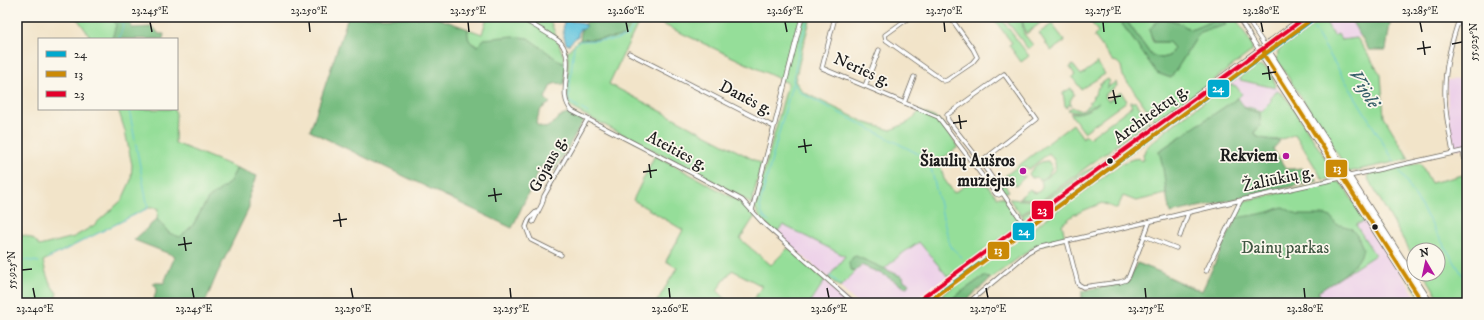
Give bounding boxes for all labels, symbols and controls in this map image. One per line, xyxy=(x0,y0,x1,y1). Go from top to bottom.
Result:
text: 23.245°E xyxy=(132,5,168,17)
text: 23.250°E xyxy=(291,5,327,17)
text: 23.255°E xyxy=(450,5,486,17)
text: 23.260°E xyxy=(608,5,644,17)
text: 23.265°E xyxy=(767,5,803,17)
text: 23.270°E xyxy=(926,5,962,17)
text: 23.275°E xyxy=(1085,5,1121,17)
text: 23.280°E xyxy=(1243,5,1279,17)
text: 23.285°E xyxy=(1402,5,1438,17)
text: 55.925°N xyxy=(1468,23,1480,61)
legend xyxy=(38,38,178,110)
text: 24 xyxy=(74,47,88,62)
street label: Neries g. xyxy=(830,48,894,92)
water label: Vijolė xyxy=(1344,66,1385,114)
text: 13 xyxy=(74,67,83,82)
street label: Danės g. xyxy=(715,75,777,121)
street label: Architektų g. xyxy=(1109,79,1193,149)
line badge: 24 xyxy=(1207,79,1230,98)
text: 24 xyxy=(1212,82,1225,96)
text: 23 xyxy=(74,87,84,102)
street label: Ateities g. xyxy=(643,126,711,176)
street label: Gojaus g. xyxy=(524,132,572,196)
place label: Rekviem xyxy=(1220,145,1278,167)
place label: Šiaulių Aušros muziejus xyxy=(920,149,1015,192)
marker: Rekviem xyxy=(1281,151,1291,161)
unlabelled marker xyxy=(1105,156,1115,166)
line badge: 13 xyxy=(1325,159,1348,178)
street label: Žaliūkių g. xyxy=(1240,160,1316,197)
text: 13 xyxy=(1333,162,1341,176)
marker: Šiaulių Aušros muziejus xyxy=(1018,166,1028,176)
line badge: 23 xyxy=(1031,200,1054,220)
text: 23 xyxy=(1037,204,1047,218)
line badge: 24 xyxy=(1012,222,1035,241)
unlabelled marker xyxy=(1370,222,1380,232)
text: 24 xyxy=(1018,225,1031,239)
park label: Dainų parkas xyxy=(1241,237,1329,259)
line badge: 13 xyxy=(987,241,1010,260)
north arrow xyxy=(1406,242,1446,282)
text: 13 xyxy=(994,244,1002,258)
text: N xyxy=(1419,245,1430,261)
text: 55.925°N xyxy=(6,251,18,289)
text: 23.240°E xyxy=(16,303,54,315)
text: 23.245°E xyxy=(176,303,212,315)
text: 23.250°E xyxy=(335,303,371,315)
text: 23.255°E xyxy=(493,303,529,315)
text: 23.260°E xyxy=(652,303,688,315)
text: 23.265°E xyxy=(811,303,847,315)
text: 23.270°E xyxy=(970,303,1006,315)
text: 23.275°E xyxy=(1128,303,1164,315)
text: 23.280°E xyxy=(1287,303,1323,315)

